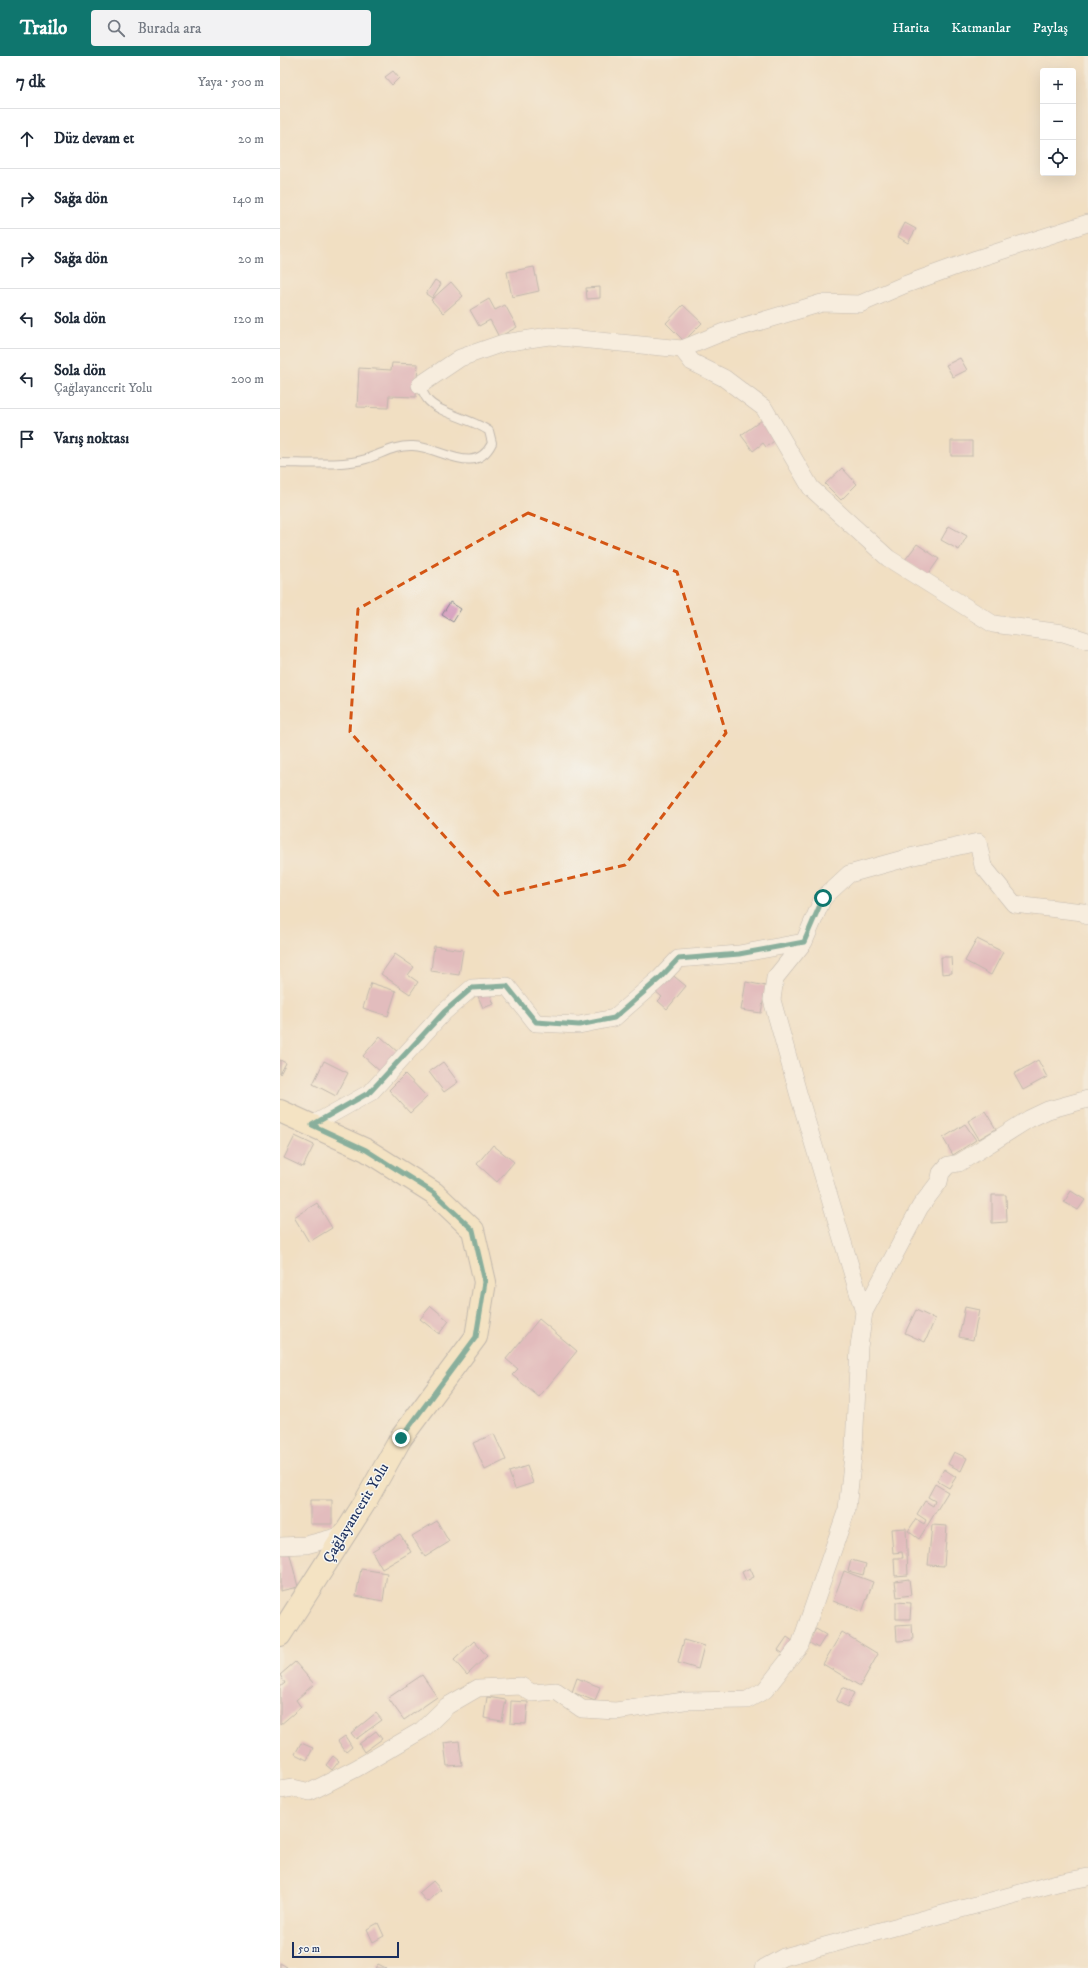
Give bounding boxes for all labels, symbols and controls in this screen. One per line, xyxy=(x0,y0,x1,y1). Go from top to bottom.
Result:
search box xyxy=(91,10,371,46)
text: Trailo xyxy=(20,17,67,40)
icon: search xyxy=(105,17,127,39)
text: Burada ara xyxy=(137,19,201,38)
text: Harita xyxy=(892,19,929,37)
text: Katmanlar xyxy=(951,19,1011,37)
text: Paylaş xyxy=(1033,19,1068,37)
map controls xyxy=(1040,68,1076,176)
button: + xyxy=(1040,68,1076,104)
text: 7 dk xyxy=(16,71,46,93)
text: Yaya · 500 m xyxy=(198,74,264,90)
button: − xyxy=(1040,104,1076,140)
icon: ahead xyxy=(16,128,38,150)
text: Düz devam et xyxy=(54,129,134,148)
text: 20 m xyxy=(238,131,264,147)
button: locate xyxy=(1040,140,1076,176)
icon: right xyxy=(16,188,38,210)
text: Sağa dön xyxy=(54,189,108,208)
text: 140 m xyxy=(232,191,264,207)
icon: right xyxy=(16,248,38,270)
text: Sağa dön xyxy=(54,249,108,268)
text: 20 m xyxy=(238,251,264,267)
icon: left xyxy=(16,308,38,330)
text: Sola dön xyxy=(54,309,106,328)
text: 120 m xyxy=(233,311,264,327)
text: Sola dön xyxy=(54,361,106,380)
icon: left xyxy=(16,368,38,390)
text: 200 m xyxy=(231,371,264,387)
text: Çağlayancerit Yolu xyxy=(54,380,152,396)
icon: arrive xyxy=(16,428,38,450)
text: Varış noktası xyxy=(54,429,129,448)
route start xyxy=(814,889,832,907)
route end xyxy=(392,1429,410,1447)
street label: Çağlayancerit Yolu xyxy=(319,1460,393,1566)
scale bar xyxy=(292,1940,399,1959)
text: 50 m xyxy=(298,1942,320,1956)

